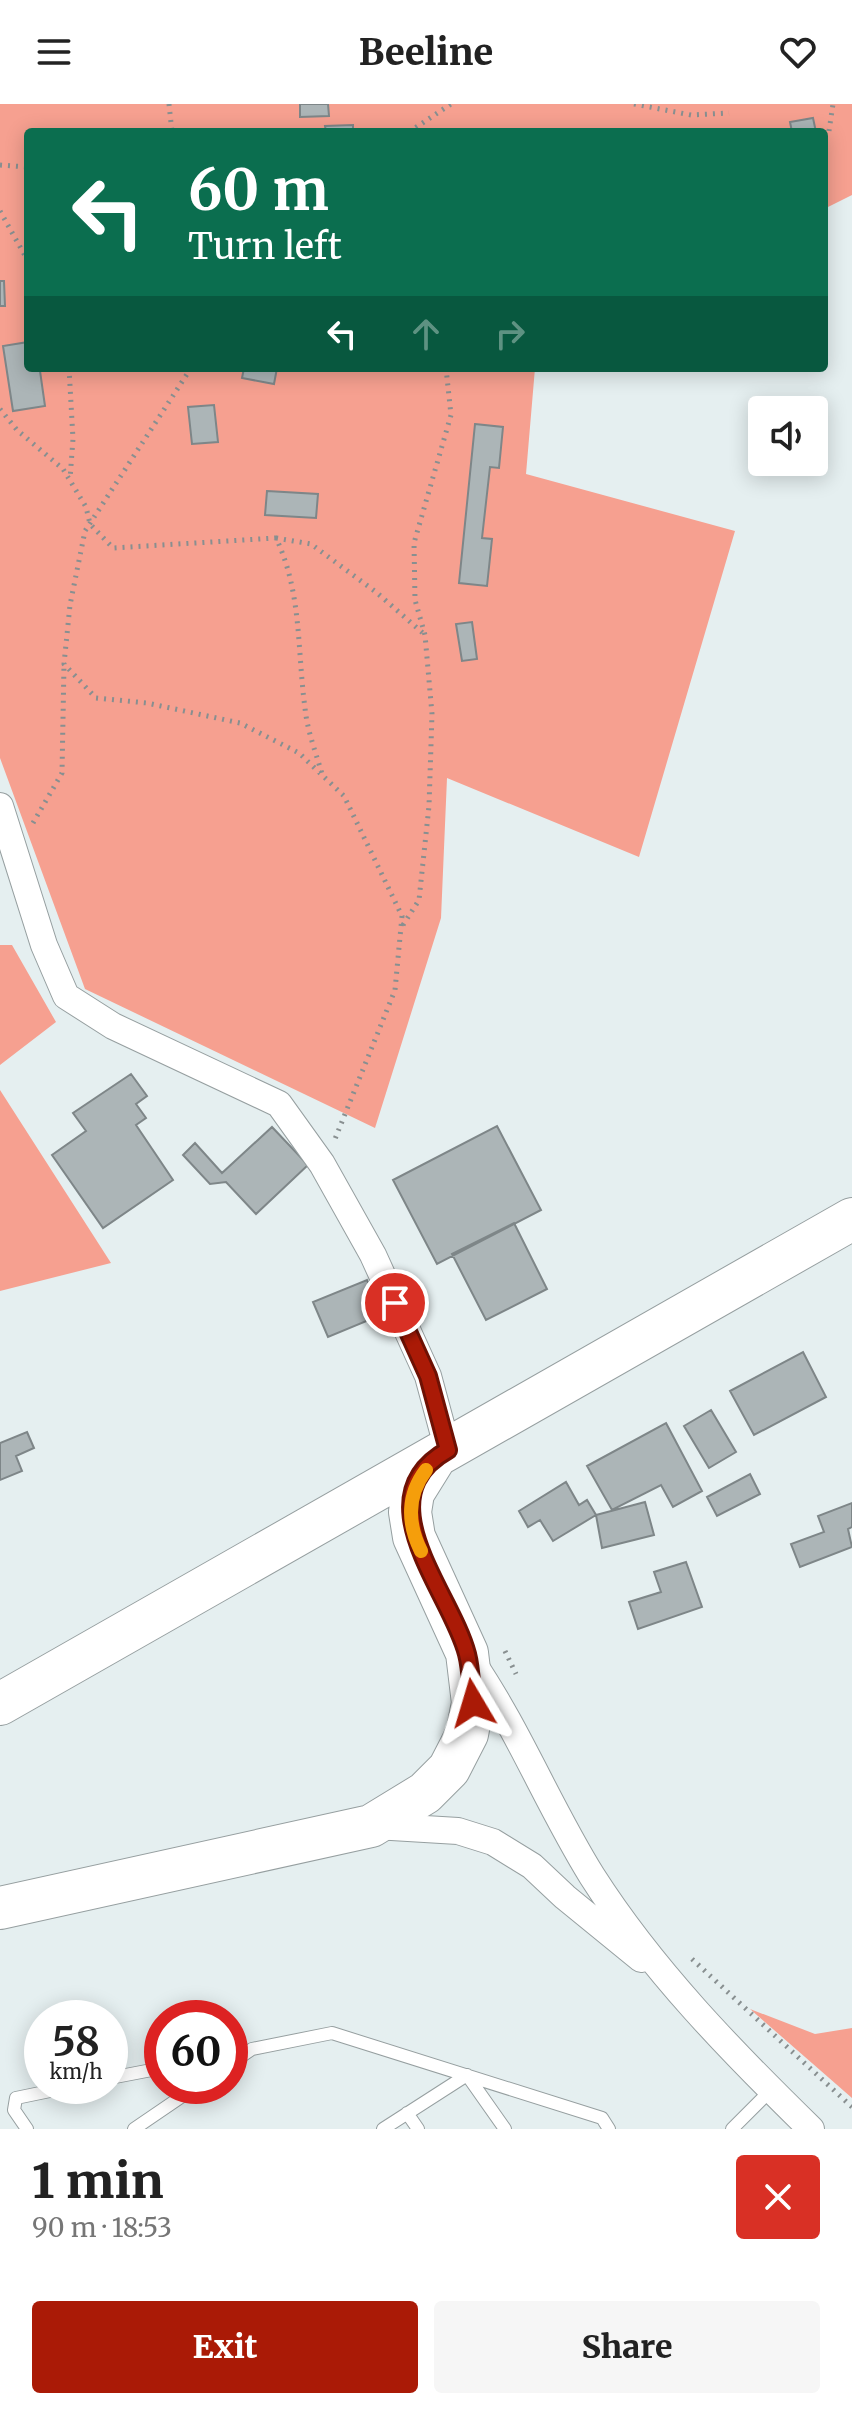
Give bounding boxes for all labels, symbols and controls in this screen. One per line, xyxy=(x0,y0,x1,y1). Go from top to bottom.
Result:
icon: menu xyxy=(32,30,76,74)
text: Beeline xyxy=(359,30,493,75)
icon: heart xyxy=(776,30,820,74)
text: 60 m xyxy=(188,155,329,225)
icon: left xyxy=(56,160,160,264)
text: Turn left xyxy=(188,224,342,269)
icon: left xyxy=(320,312,364,356)
icon: ahead xyxy=(404,312,448,356)
icon: right xyxy=(488,312,532,356)
map controls xyxy=(748,396,828,476)
button: sound xyxy=(748,396,828,476)
pin xyxy=(361,1269,429,1337)
icon: arrive xyxy=(373,1281,417,1325)
position arrow xyxy=(431,1661,515,1745)
speed limit sign: 60 xyxy=(144,2000,248,2104)
text: 58 xyxy=(52,2017,100,2067)
text: km/h xyxy=(50,2059,102,2084)
text: 1 min xyxy=(32,2151,164,2211)
button: close xyxy=(736,2155,820,2239)
text: 90 m · 18:53 xyxy=(32,2211,172,2244)
button: Exit xyxy=(32,2301,418,2393)
button: Share xyxy=(434,2301,820,2393)

